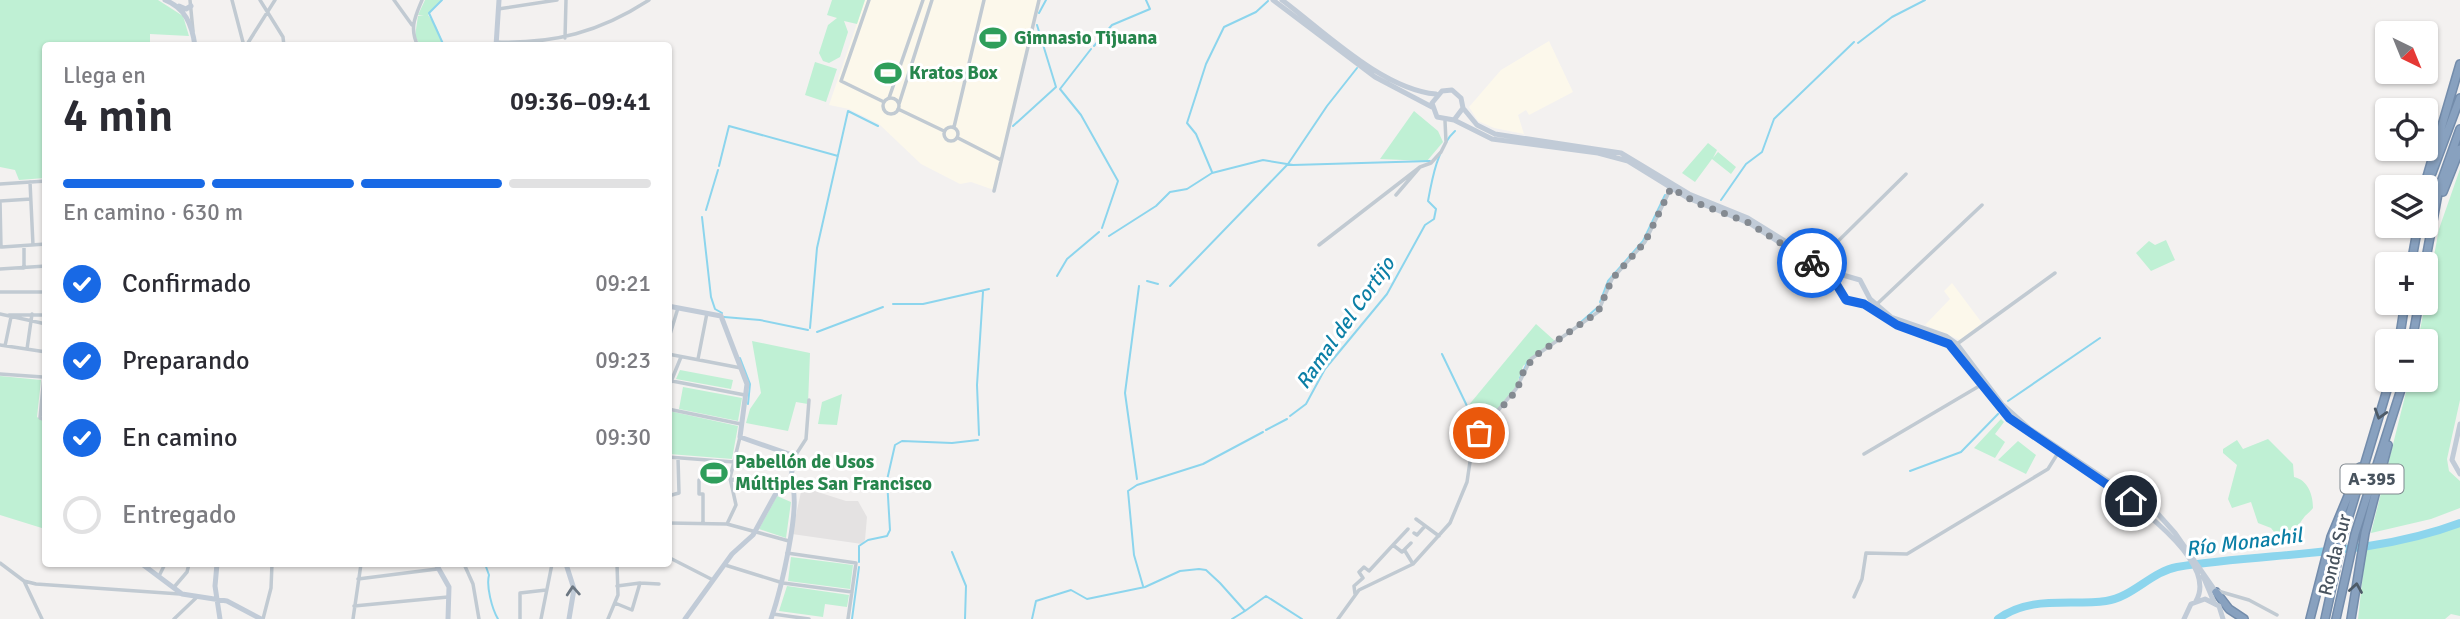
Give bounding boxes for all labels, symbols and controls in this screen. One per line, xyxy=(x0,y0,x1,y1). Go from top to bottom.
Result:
north arrow xyxy=(2375,21,2438,84)
map controls xyxy=(2375,21,2438,392)
sports icon: Gimnasio Tijuana xyxy=(978,23,1008,53)
place label: Gimnasio Tijuana xyxy=(1014,26,1158,50)
sports icon: Kratos Box xyxy=(873,58,903,88)
text: Llega en xyxy=(63,61,146,90)
place label: Kratos Box xyxy=(909,61,999,85)
text: 09:36–09:41 xyxy=(510,86,651,118)
text: 4 min xyxy=(63,88,173,144)
button: locate xyxy=(2375,98,2438,161)
button: layers xyxy=(2375,175,2438,238)
text: En camino · 630 m xyxy=(63,198,243,227)
courier xyxy=(1777,228,1847,298)
icon: bike xyxy=(1793,244,1831,282)
water label: Ramal del Cortijo xyxy=(1290,251,1401,394)
button: + xyxy=(2375,252,2438,315)
icon: check xyxy=(63,265,101,303)
text: Confirmado xyxy=(122,268,251,300)
text: 09:21 xyxy=(595,269,651,298)
button: − xyxy=(2375,329,2438,392)
icon: check xyxy=(63,342,101,380)
text: Preparando xyxy=(122,345,249,377)
text: 09:23 xyxy=(595,346,651,375)
pin xyxy=(1449,403,1509,463)
one-way arrow xyxy=(2374,408,2389,420)
icon: bag xyxy=(1460,414,1498,452)
icon: check xyxy=(63,419,101,457)
text: En camino xyxy=(122,422,238,454)
text: 09:30 xyxy=(595,423,651,452)
place label: Pabellón de Usos Múltiples San Francisco xyxy=(735,450,932,496)
sports icon: Pabellón de Usos Múltiples San Francisco xyxy=(699,458,729,488)
road number: A-395 xyxy=(2340,464,2404,494)
pin xyxy=(2101,471,2161,531)
icon: home xyxy=(2112,482,2150,520)
text: Entregado xyxy=(122,499,236,531)
street label: Ronda Sur xyxy=(2313,512,2357,598)
water label: Río Monachil xyxy=(2184,522,2305,562)
one-way arrow xyxy=(2348,582,2363,594)
one-way arrow xyxy=(565,585,580,596)

